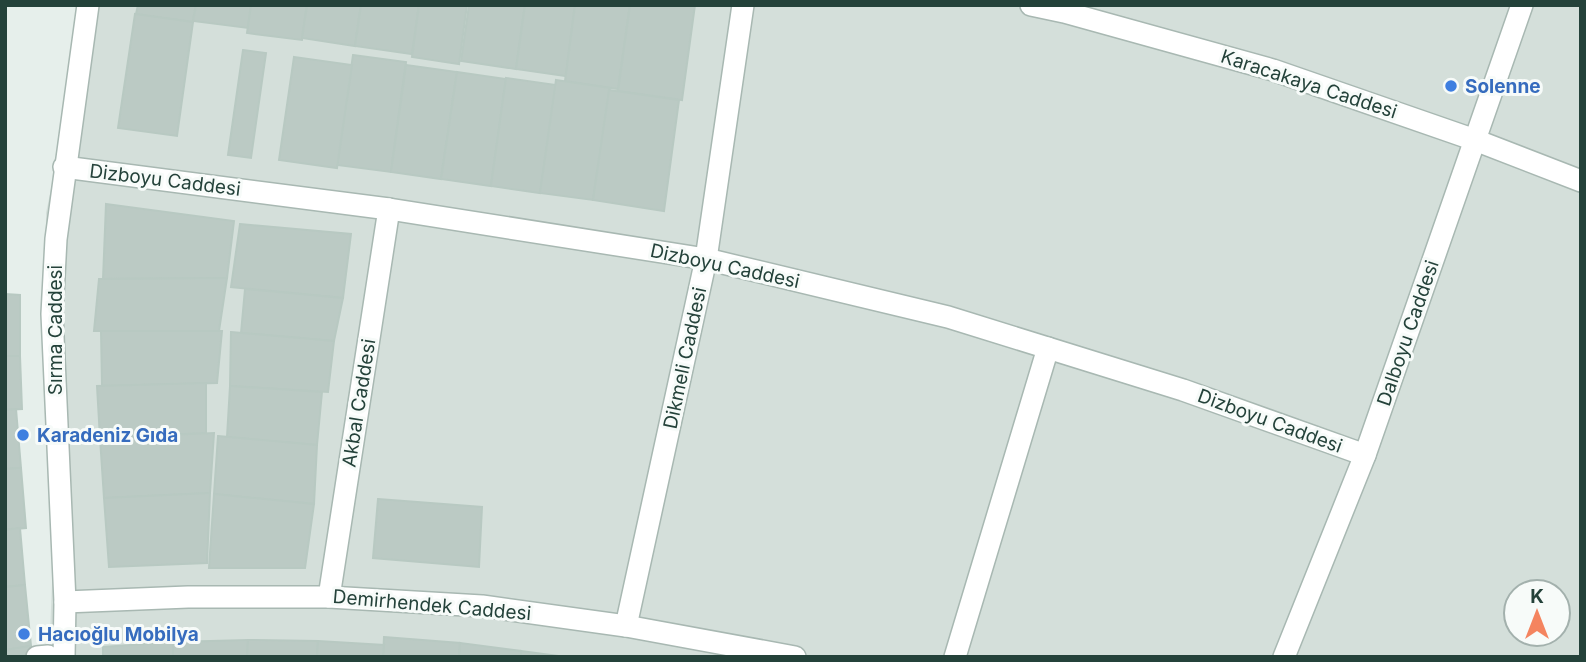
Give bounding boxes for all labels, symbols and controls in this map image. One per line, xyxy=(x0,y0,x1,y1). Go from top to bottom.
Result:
street label: Karacakaya Caddesi xyxy=(1218,45,1400,123)
place label: Solenne xyxy=(1465,75,1541,98)
marker: Solenne xyxy=(1443,78,1459,94)
street label: Dizboyu Caddesi xyxy=(88,159,242,201)
street label: Dizboyu Caddesi xyxy=(648,239,802,293)
street label: Dalboyu Caddesi xyxy=(1372,257,1444,409)
street label: Sırma Caddesi xyxy=(44,265,67,395)
street label: Dikmeli Caddesi xyxy=(659,285,711,431)
street label: Akbal Caddesi xyxy=(338,337,380,469)
street label: Dizboyu Caddesi xyxy=(1195,384,1345,458)
place label: Karadeniz Gıda xyxy=(37,424,178,447)
marker: Karadeniz Gıda xyxy=(15,427,31,443)
north arrow xyxy=(1502,578,1572,648)
street label: Demirhendek Caddesi xyxy=(332,585,532,625)
text: K xyxy=(1530,585,1544,608)
place label: Hacıoğlu Mobilya xyxy=(38,623,199,646)
marker: Hacıoğlu Mobilya xyxy=(16,626,32,642)

